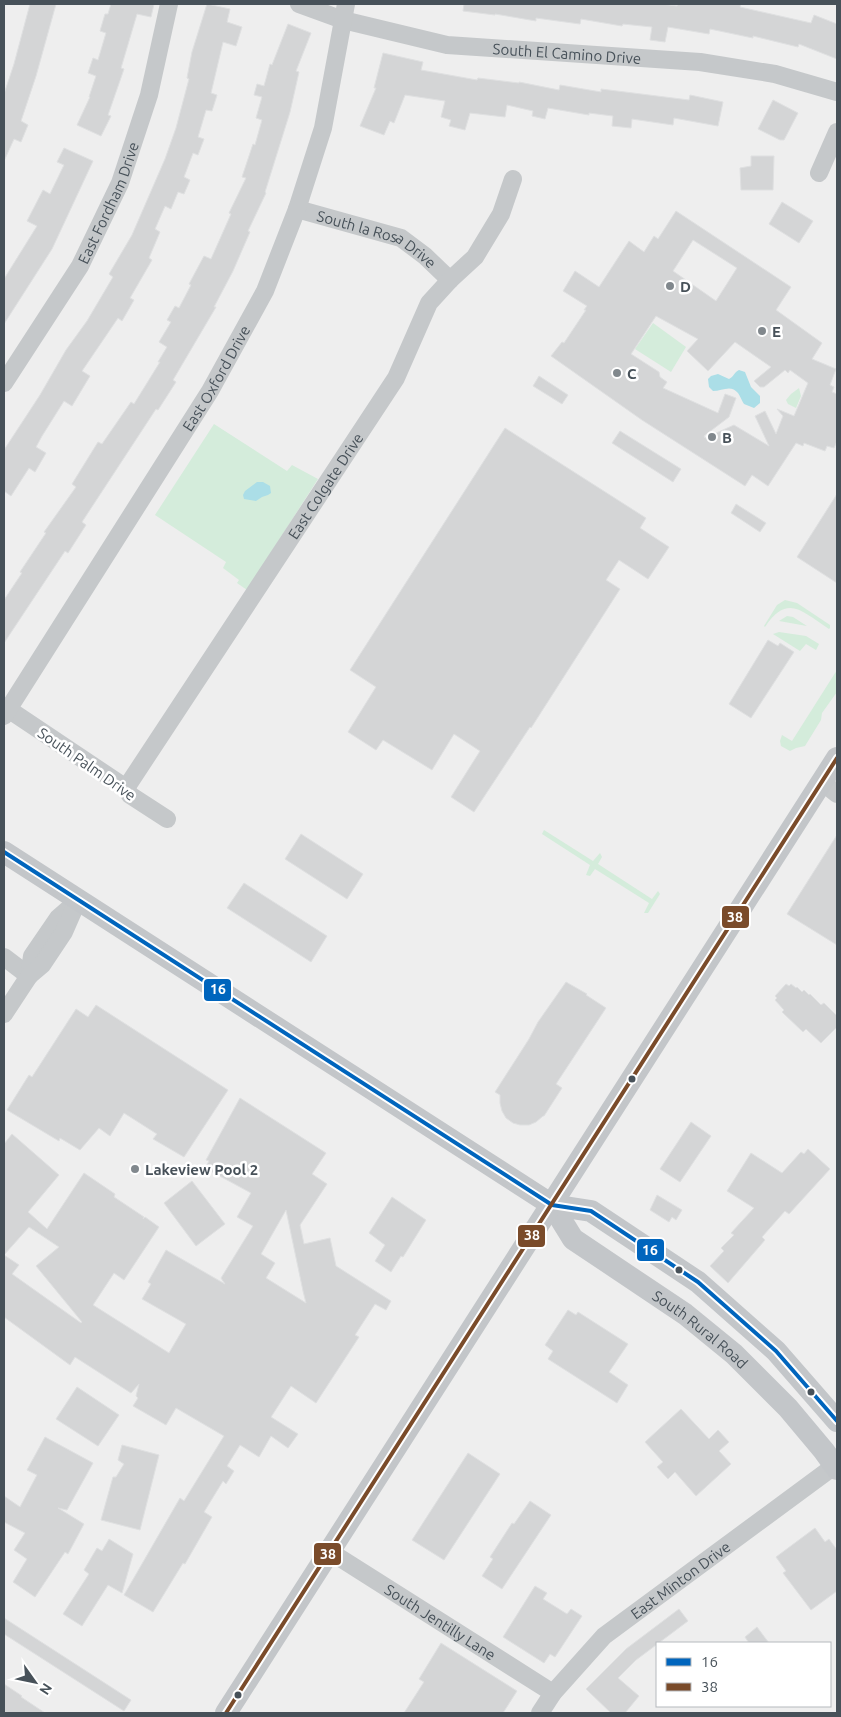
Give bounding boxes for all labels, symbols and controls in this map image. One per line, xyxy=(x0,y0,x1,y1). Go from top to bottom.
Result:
street label: South El Camino Drive xyxy=(492,40,642,67)
street label: East Fordham Drive xyxy=(74,140,142,266)
street label: South la Rosa Drive xyxy=(315,207,440,271)
place label: D xyxy=(680,278,691,295)
marker: D xyxy=(664,280,676,292)
street label: East Oxford Drive xyxy=(179,322,253,434)
place label: E xyxy=(772,323,781,340)
marker: E xyxy=(756,325,768,337)
place label: C xyxy=(627,365,637,382)
marker: C xyxy=(611,367,623,379)
street label: East Colgate Drive xyxy=(284,429,366,542)
place label: B xyxy=(722,429,732,446)
marker: B xyxy=(706,431,718,443)
street label: South Palm Drive xyxy=(35,724,139,804)
line badge: 38 xyxy=(721,905,750,929)
text: 38 xyxy=(727,909,743,925)
line badge: 16 xyxy=(203,978,232,1002)
text: 16 xyxy=(210,981,226,997)
unlabelled marker xyxy=(627,1074,637,1084)
place label: Lakeview Pool 2 xyxy=(145,1161,258,1178)
marker: Lakeview Pool 2 xyxy=(129,1163,141,1175)
line badge: 38 xyxy=(517,1224,546,1248)
text: 38 xyxy=(524,1227,540,1243)
line badge: 16 xyxy=(636,1238,665,1262)
text: 16 xyxy=(642,1242,658,1258)
unlabelled marker xyxy=(674,1265,684,1275)
street label: South Rural Road xyxy=(650,1286,751,1371)
unlabelled marker xyxy=(806,1387,816,1397)
street label: East Minton Drive xyxy=(627,1537,733,1622)
line badge: 38 xyxy=(313,1542,342,1566)
text: 38 xyxy=(320,1546,336,1562)
street label: South Jentilly Lane xyxy=(382,1580,499,1663)
legend xyxy=(656,1642,831,1707)
text: 16 xyxy=(701,1653,718,1670)
north arrow xyxy=(10,1657,60,1707)
text: 38 xyxy=(701,1678,718,1695)
text: N xyxy=(36,1680,55,1698)
unlabelled marker xyxy=(233,1690,243,1700)

